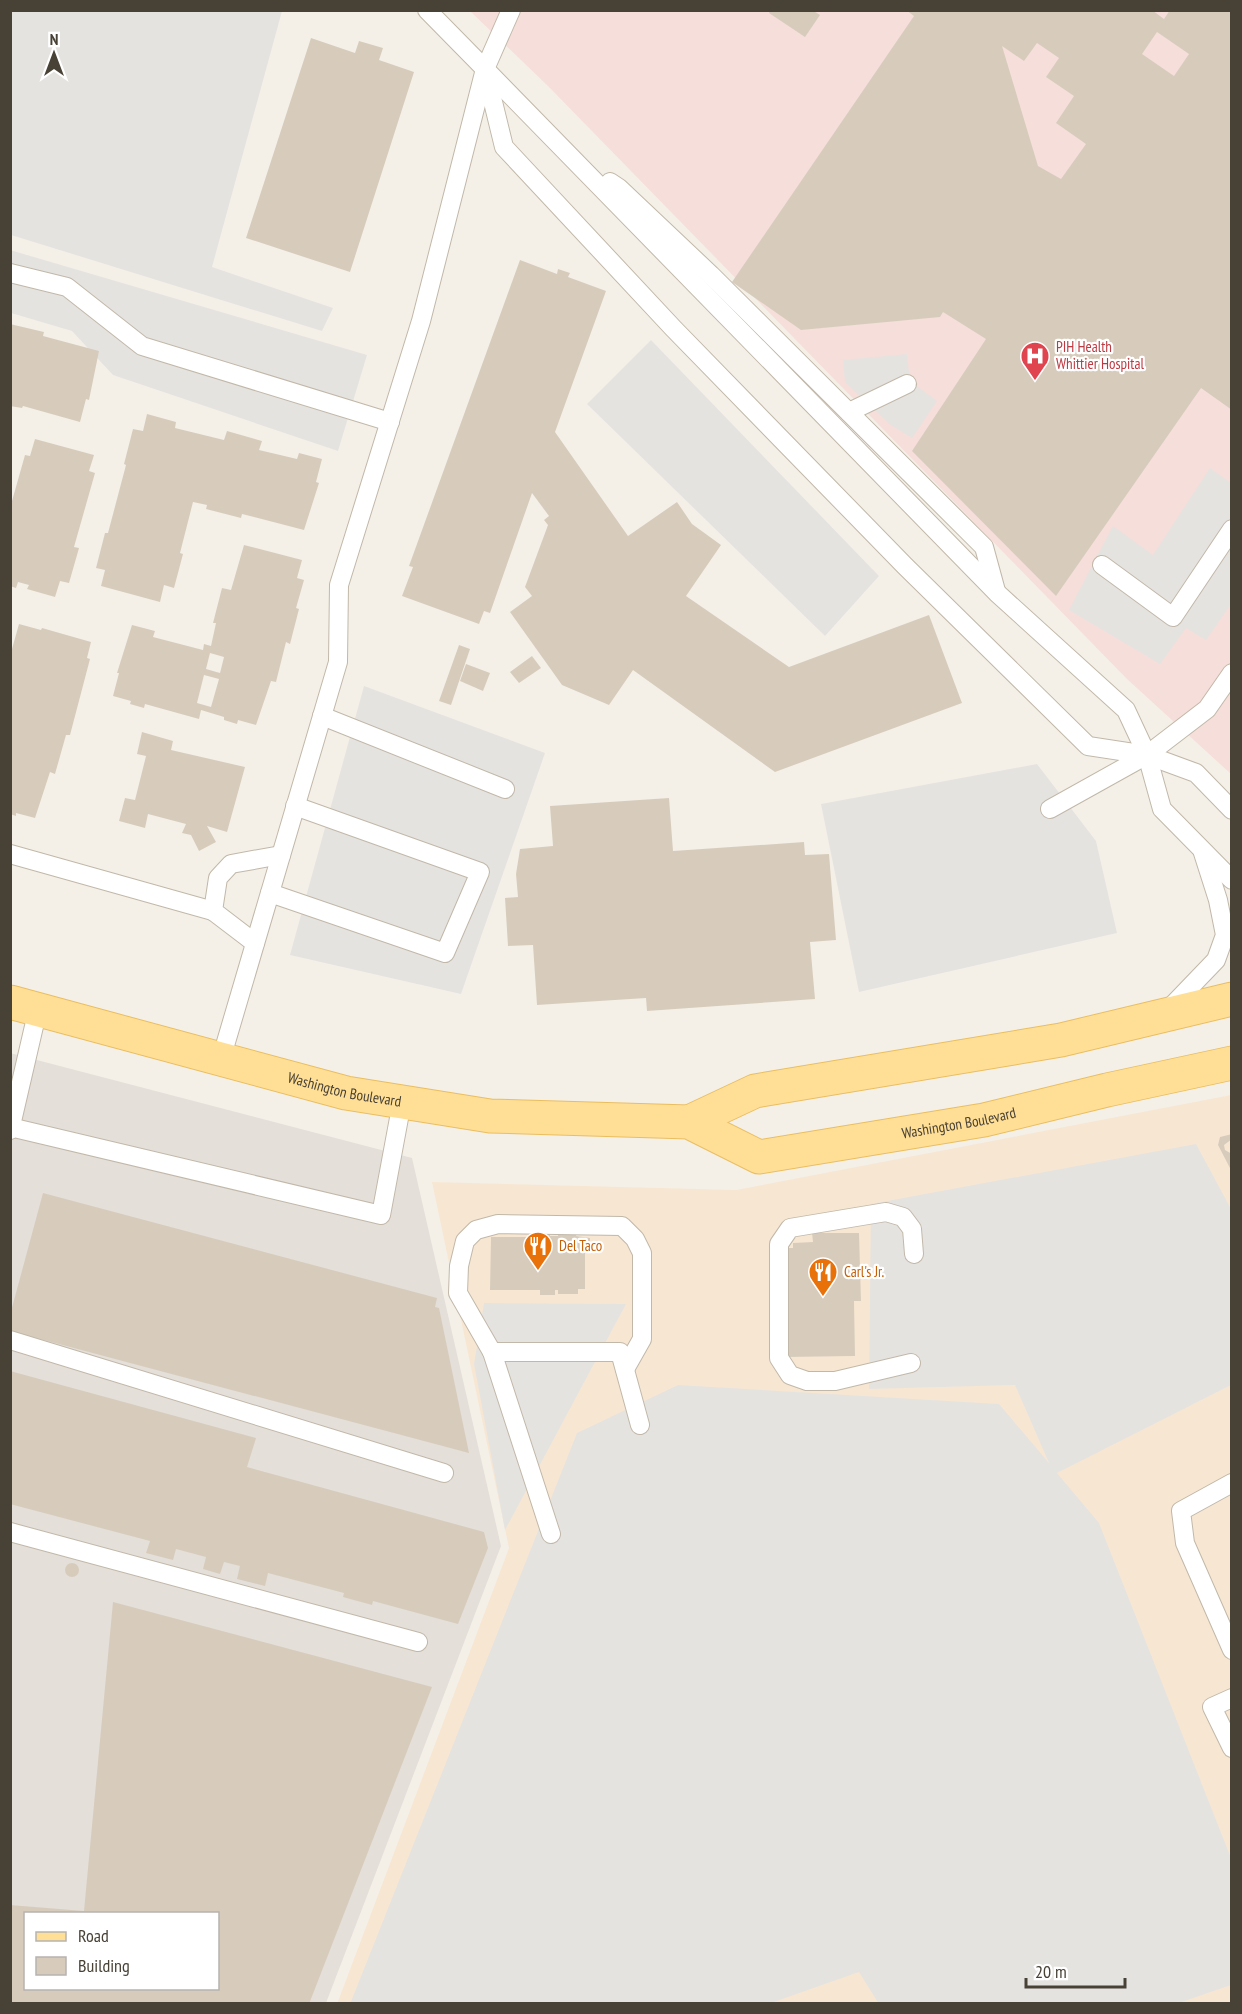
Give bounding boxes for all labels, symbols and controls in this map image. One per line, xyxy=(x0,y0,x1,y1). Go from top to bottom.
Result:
north arrow xyxy=(24,24,84,84)
text: N xyxy=(50,29,58,49)
place label: PIH Health Whittier Hospital xyxy=(1056,337,1144,373)
hospital icon: PIH Health Whittier Hospital xyxy=(1019,340,1051,382)
street label: Washington Boulevard xyxy=(286,1068,403,1111)
street label: Washington Boulevard xyxy=(900,1103,1018,1142)
restaurant icon: Del Taco xyxy=(522,1230,554,1272)
place label: Del Taco xyxy=(559,1236,602,1255)
restaurant icon: Carl's Jr. xyxy=(807,1256,839,1298)
place label: Carl's Jr. xyxy=(844,1262,884,1281)
legend xyxy=(24,1912,219,1990)
text: Road xyxy=(78,1924,109,1947)
scale bar xyxy=(1026,1951,1125,1989)
text: Building xyxy=(78,1954,130,1977)
text: 20 m xyxy=(1035,1960,1067,1983)

